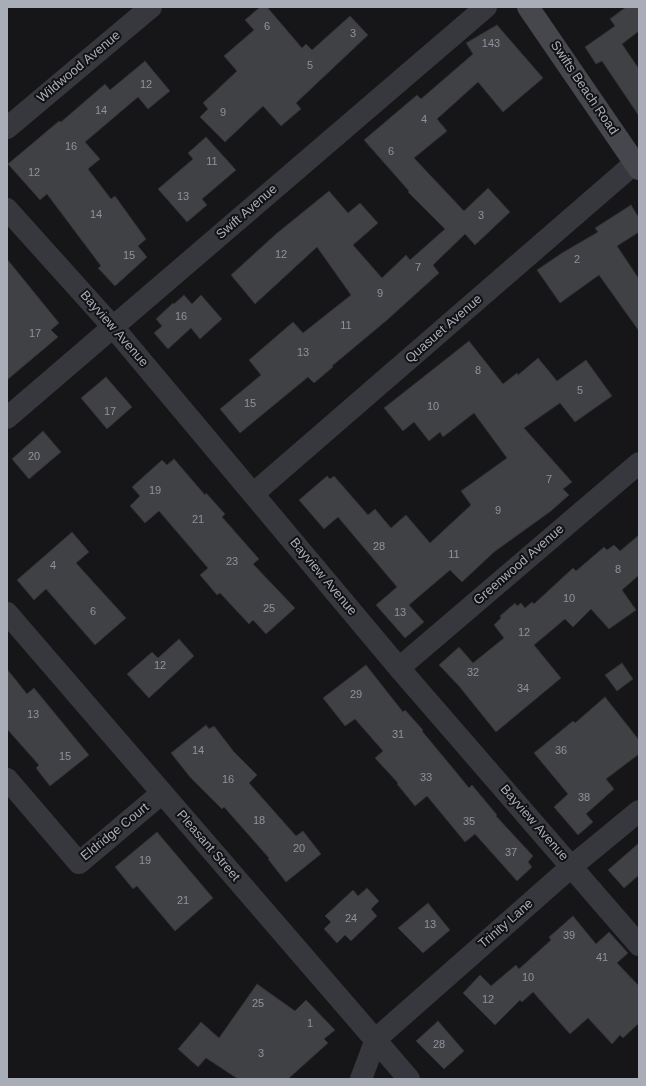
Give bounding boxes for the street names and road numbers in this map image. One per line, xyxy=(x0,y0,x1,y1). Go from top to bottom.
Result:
street label: Wildwood Avenue xyxy=(34,28,124,106)
street label: Swifts Beach Road xyxy=(547,38,621,138)
street label: Swift Avenue xyxy=(213,181,281,243)
street label: Bayview Avenue xyxy=(77,288,151,370)
street label: Quasuet Avenue xyxy=(402,291,486,367)
street label: Greenwood Avenue xyxy=(471,521,567,609)
street label: Bayview Avenue xyxy=(286,535,360,619)
street label: Bayview Avenue xyxy=(497,782,571,864)
street label: Eldridge Court xyxy=(78,800,152,864)
street label: Pleasant Street xyxy=(173,807,243,885)
street label: Trinity Lane xyxy=(475,896,537,952)

